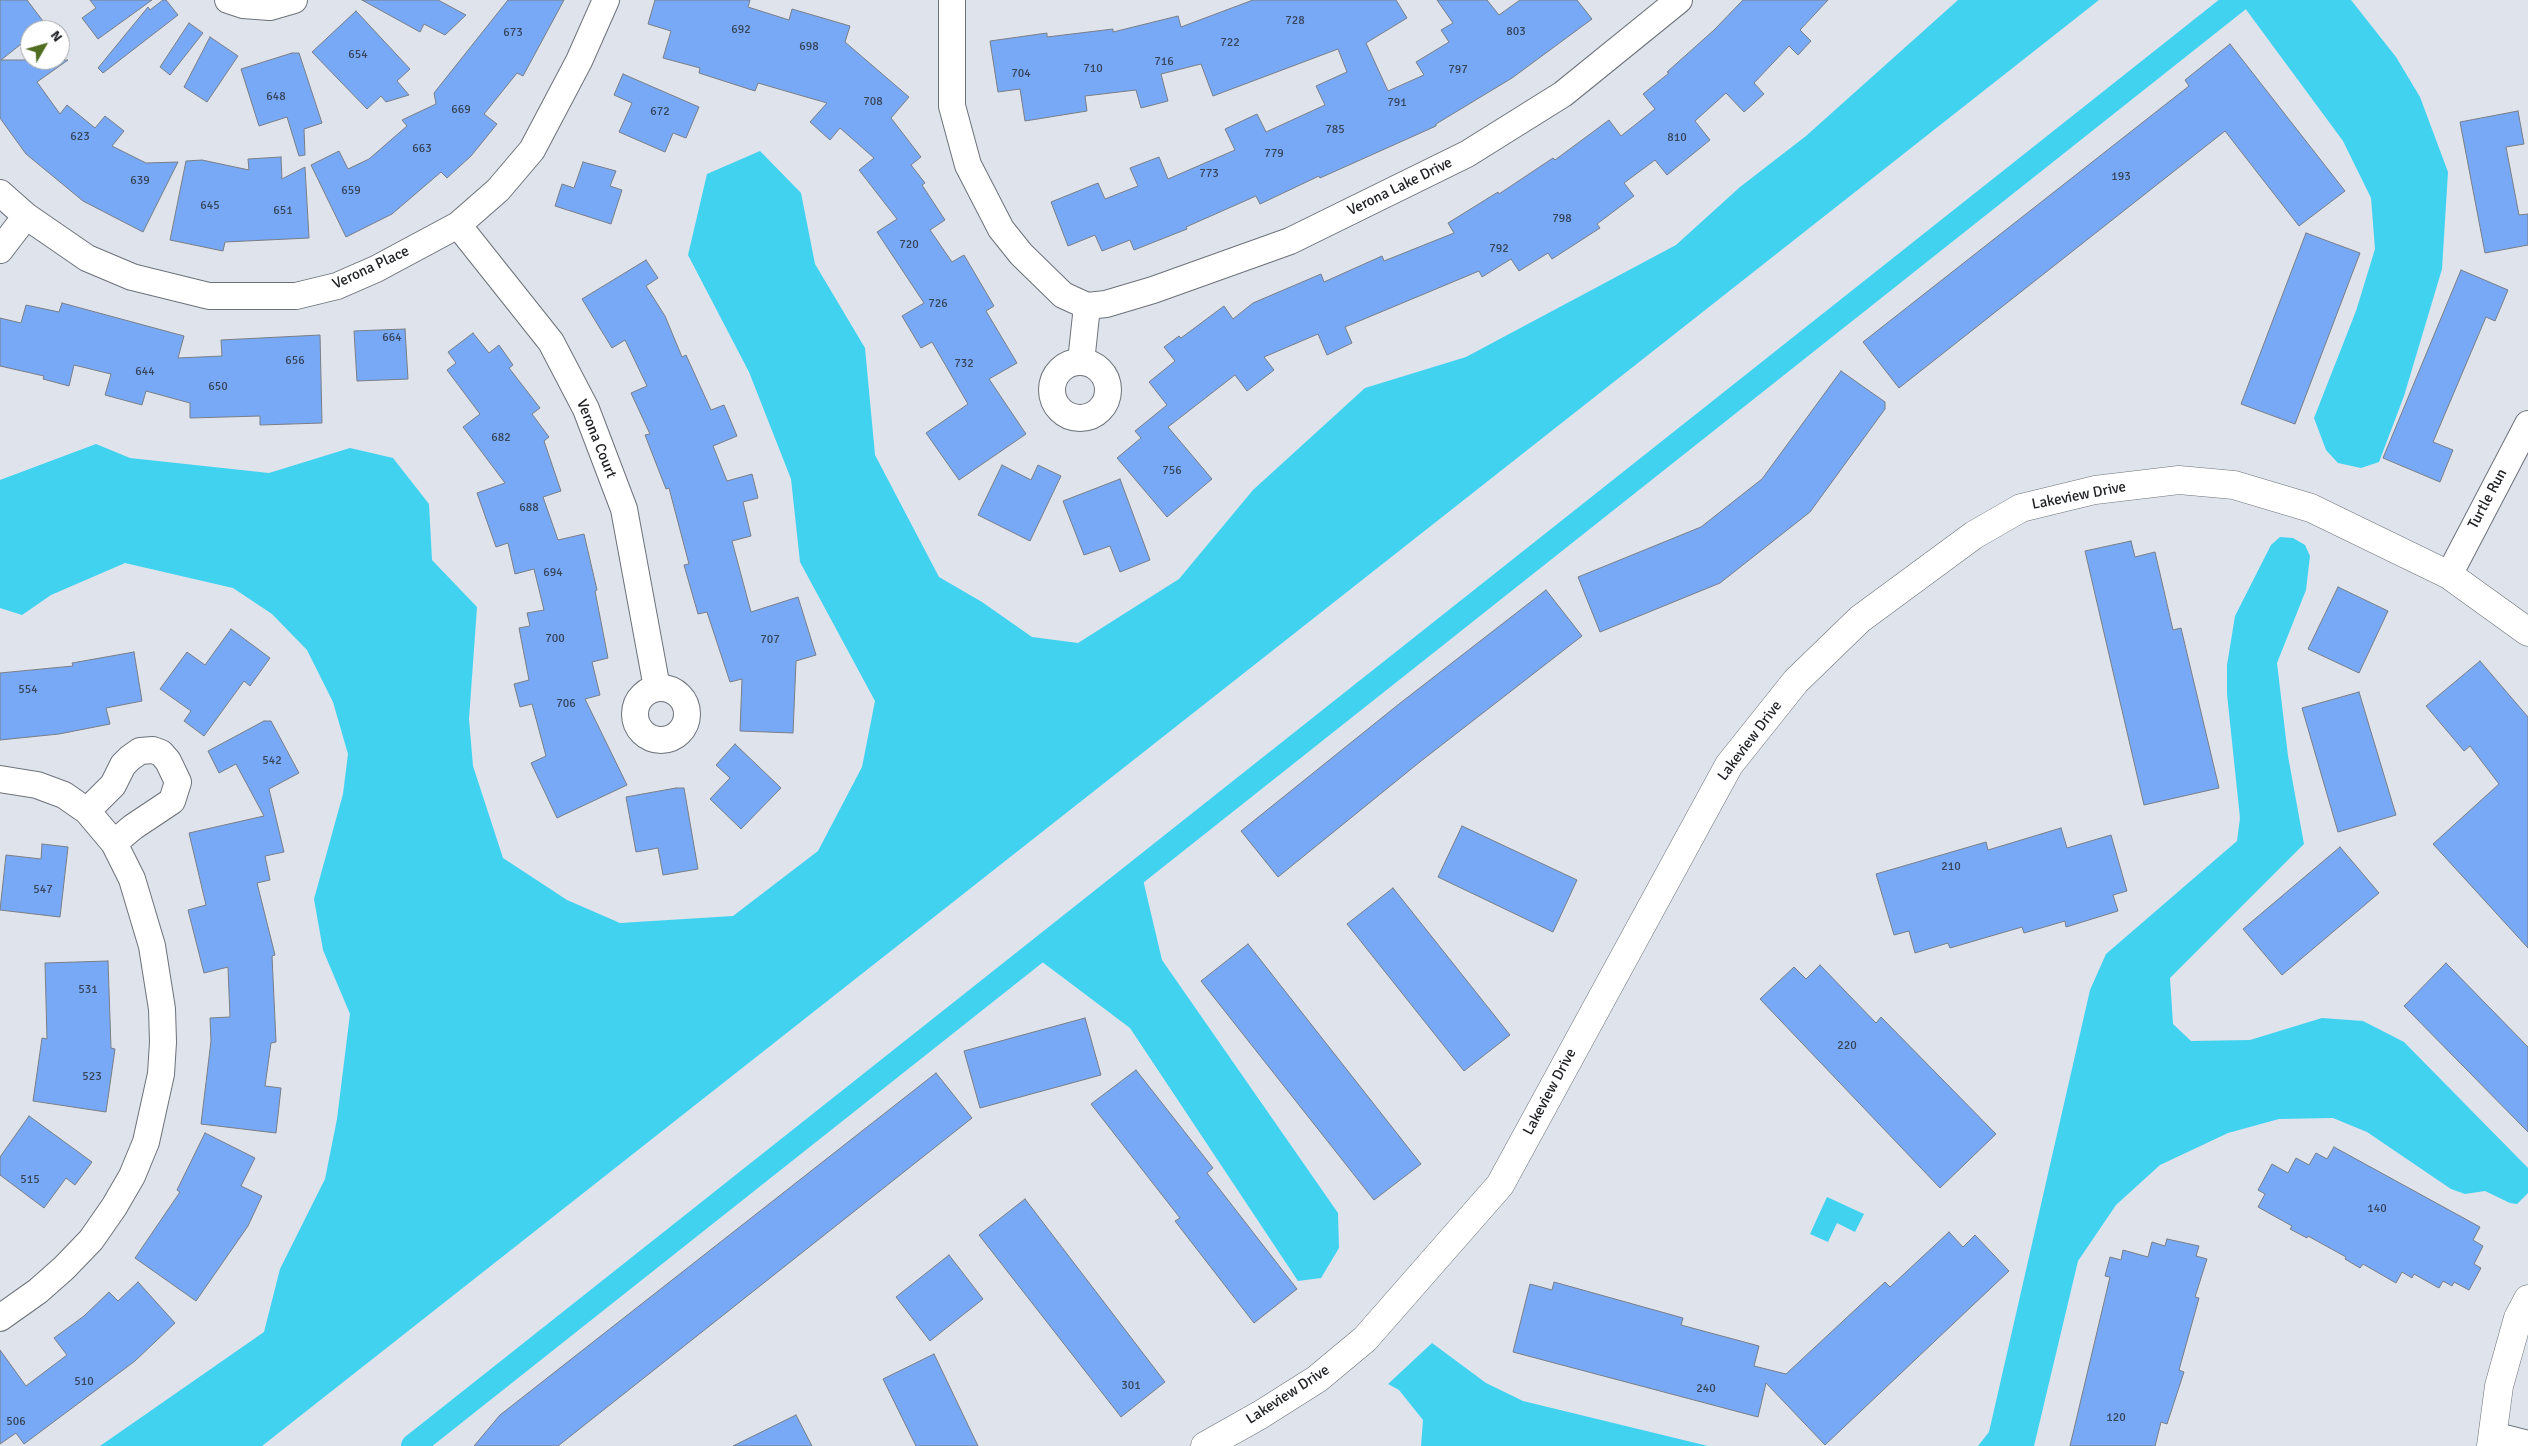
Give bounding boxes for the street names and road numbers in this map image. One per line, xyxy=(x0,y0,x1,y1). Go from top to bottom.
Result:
street label: Verona Lake Drive xyxy=(1345,154,1455,220)
street label: Verona Place xyxy=(330,242,412,294)
street label: Verona Court xyxy=(572,397,620,481)
street label: Turtle Run xyxy=(2465,466,2511,532)
street label: Lakeview Drive xyxy=(2030,478,2128,514)
street label: Lakeview Drive xyxy=(1714,697,1786,785)
street label: Lakeview Drive xyxy=(1520,1046,1580,1138)
street label: Lakeview Drive xyxy=(1243,1361,1333,1429)

